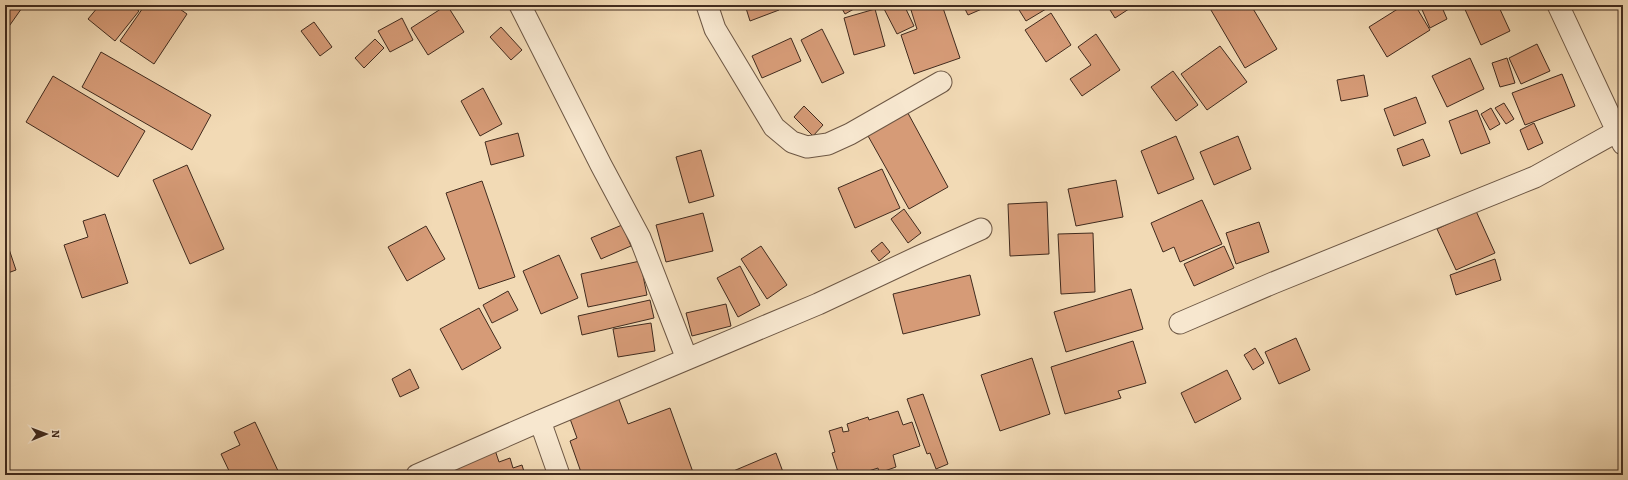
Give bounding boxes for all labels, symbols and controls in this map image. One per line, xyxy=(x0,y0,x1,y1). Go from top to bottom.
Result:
north arrow xyxy=(26,414,66,454)
text: N xyxy=(48,430,63,438)

